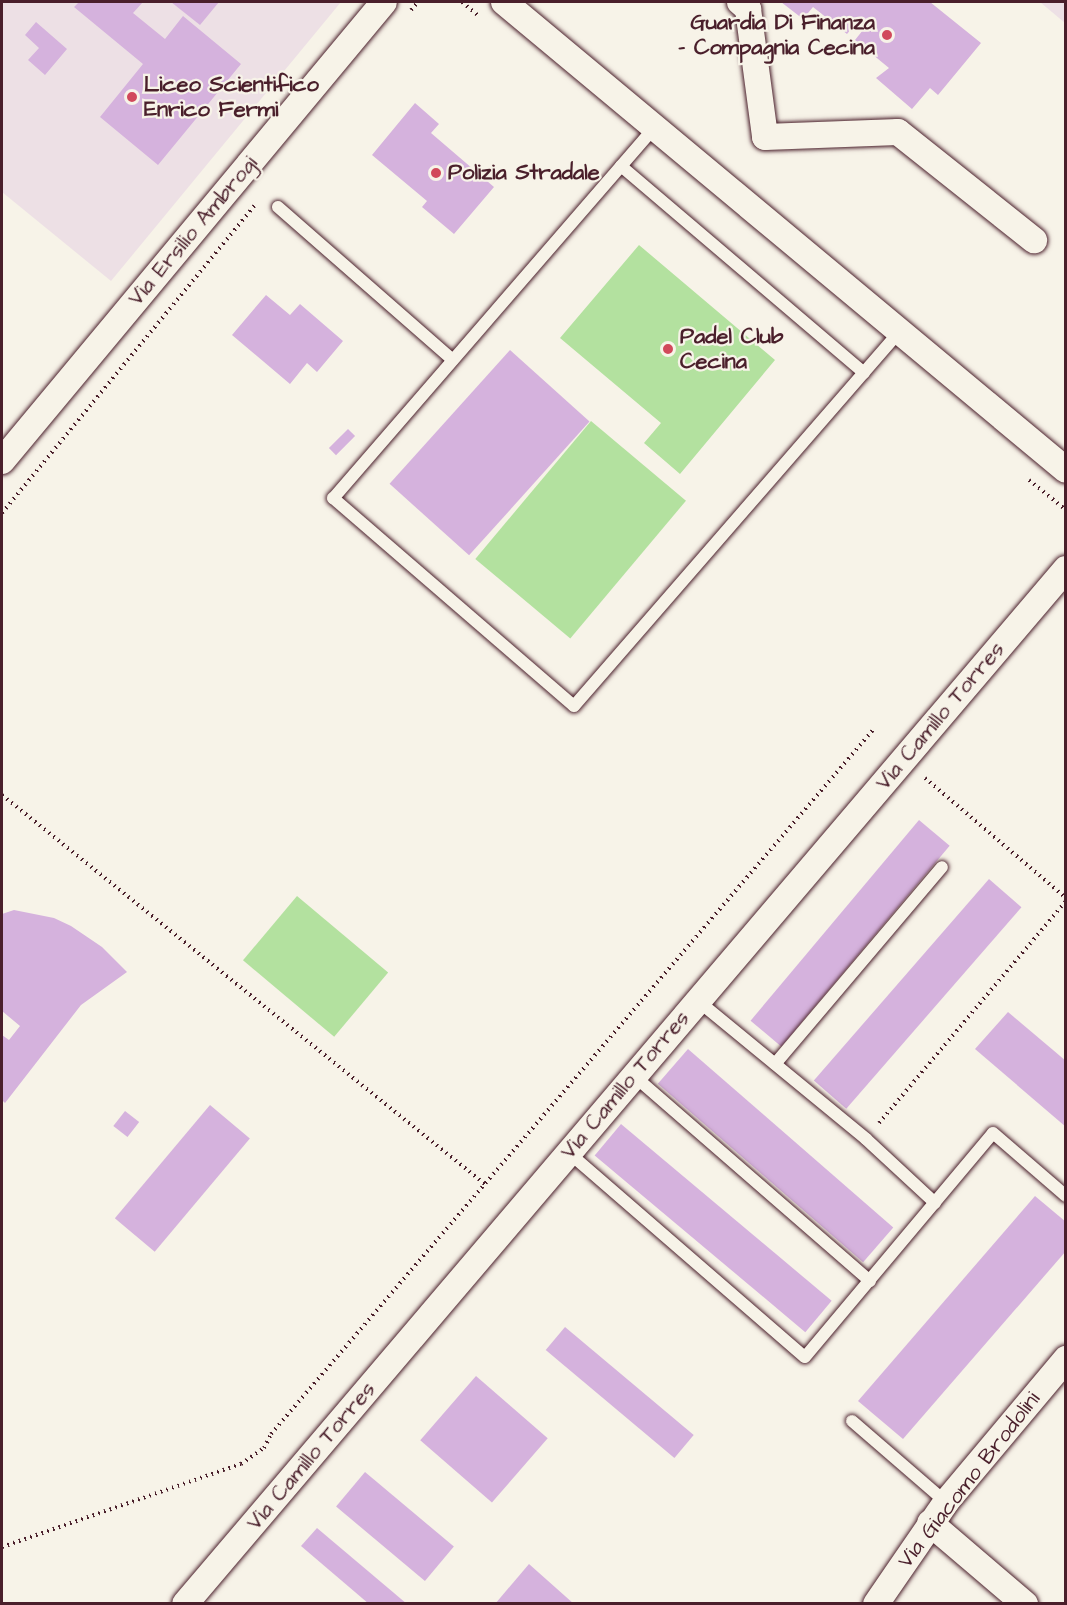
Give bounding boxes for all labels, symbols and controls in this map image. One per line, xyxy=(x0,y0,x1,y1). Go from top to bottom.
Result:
place label: Guardia Di Finanza - Compagnia Cecina xyxy=(678,9,875,60)
marker: Guardia Di Finanza - Compagnia Cecina xyxy=(880,28,894,42)
place label: Liceo Scientifico Enrico Fermi xyxy=(144,71,319,122)
marker: Liceo Scientifico Enrico Fermi xyxy=(125,90,139,104)
street label: Via Ersilio Ambrogi xyxy=(123,151,263,311)
place label: Polizia Stradale xyxy=(448,160,600,186)
marker: Polizia Stradale xyxy=(429,166,443,180)
place label: Padel Club Cecina xyxy=(680,323,783,374)
marker: Padel Club Cecina xyxy=(661,342,675,356)
street label: Via Camillo Torres xyxy=(870,636,1010,796)
street label: Via Camillo Torres xyxy=(555,1005,695,1165)
street label: Via Camillo Torres xyxy=(241,1376,381,1536)
street label: Via Giacomo Brodolini xyxy=(892,1387,1046,1573)

